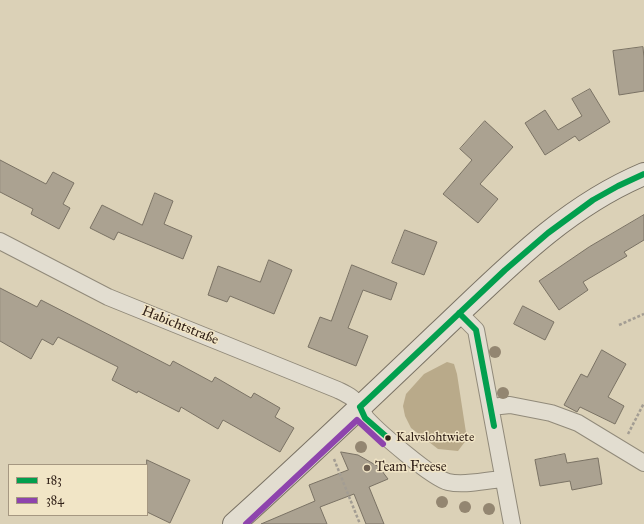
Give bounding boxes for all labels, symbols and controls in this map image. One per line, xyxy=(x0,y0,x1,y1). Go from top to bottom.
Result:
street label: Habichtstraße xyxy=(139,303,221,349)
place label: Kalvslohtwiete xyxy=(396,430,474,446)
marker: Kalvslohtwiete xyxy=(383,433,393,443)
place label: Team Freese xyxy=(375,460,447,476)
marker: Team Freese xyxy=(362,463,372,473)
legend xyxy=(8,464,148,516)
text: 183 xyxy=(46,473,62,487)
text: 384 xyxy=(46,493,64,507)

